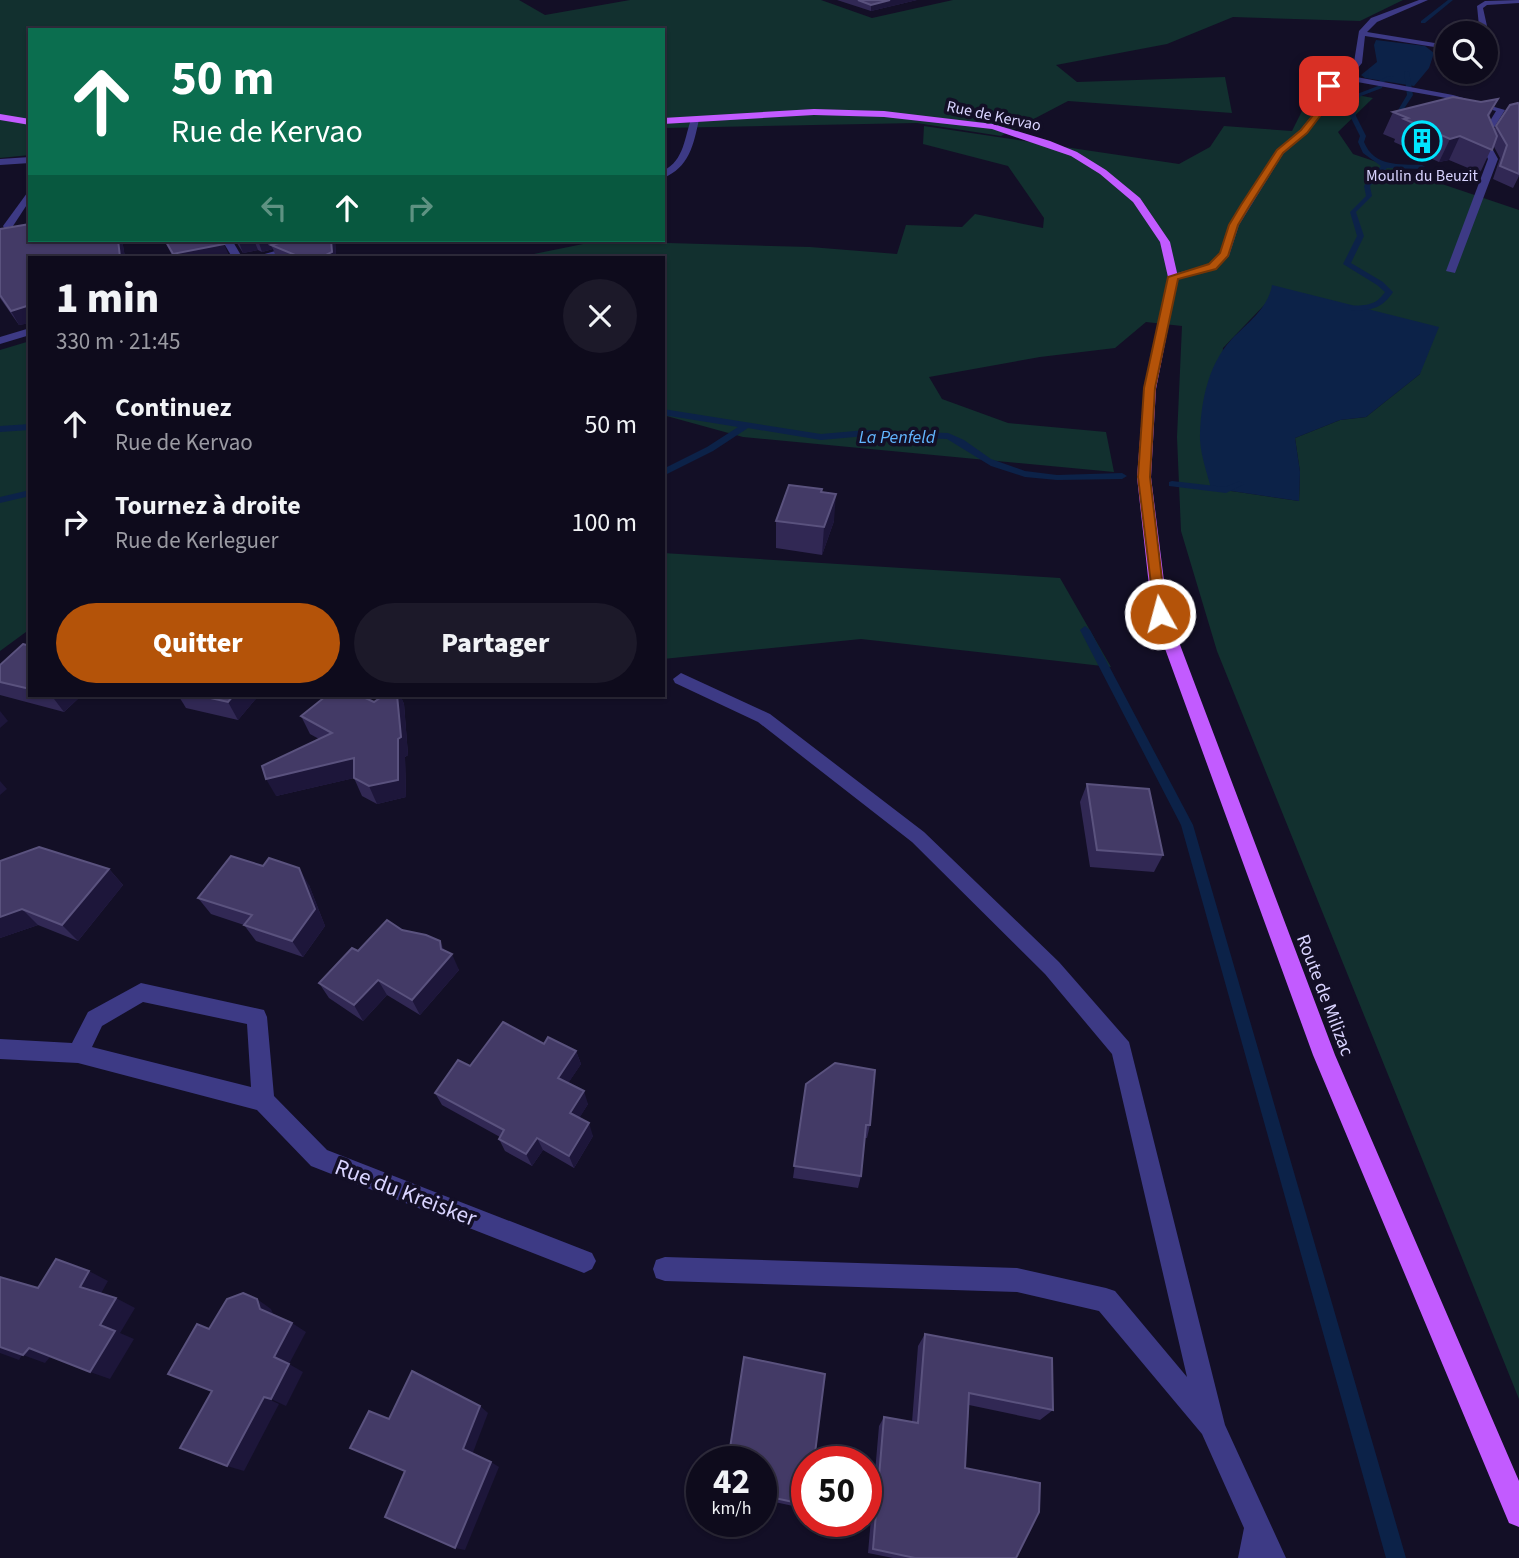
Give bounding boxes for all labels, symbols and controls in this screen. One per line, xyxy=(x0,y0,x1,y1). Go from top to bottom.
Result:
map controls xyxy=(1435,21,1498,84)
button: search xyxy=(1435,21,1498,84)
text: 50 m xyxy=(171,44,275,114)
icon: ahead xyxy=(56,56,147,147)
pin xyxy=(1299,56,1359,116)
icon: arrive xyxy=(1310,67,1348,105)
street label: Rue de Kervao xyxy=(945,95,1043,137)
text: Rue de Kervao xyxy=(171,109,363,155)
building icon: Moulin du Beuzit xyxy=(1401,120,1443,162)
place label: Moulin du Beuzit xyxy=(1366,165,1479,187)
icon: left xyxy=(255,189,293,227)
icon: ahead xyxy=(328,189,366,227)
icon: right xyxy=(401,189,439,227)
text: 1 min xyxy=(56,269,159,329)
button: close xyxy=(563,279,637,353)
text: 330 m · 21:45 xyxy=(56,325,180,358)
text: Continuez xyxy=(115,389,231,426)
icon: ahead xyxy=(56,405,94,443)
text: 50 m xyxy=(584,406,637,443)
water label: La Penfeld xyxy=(859,425,936,450)
text: Rue de Kervao xyxy=(115,426,253,459)
text: Tournez à droite xyxy=(115,487,301,524)
icon: right xyxy=(56,503,94,541)
text: 100 m xyxy=(571,504,637,541)
text: Rue de Kerleguer xyxy=(115,524,278,557)
position arrow xyxy=(1123,577,1197,651)
button: Quitter xyxy=(56,603,340,683)
button: Partager xyxy=(354,603,637,683)
street label: Route de Milizac xyxy=(1289,931,1360,1061)
street label: Rue du Kreisker xyxy=(330,1150,483,1235)
speed limit sign: 50 xyxy=(791,1446,882,1537)
text: 42 xyxy=(713,1457,750,1507)
text: km/h xyxy=(712,1496,751,1521)

